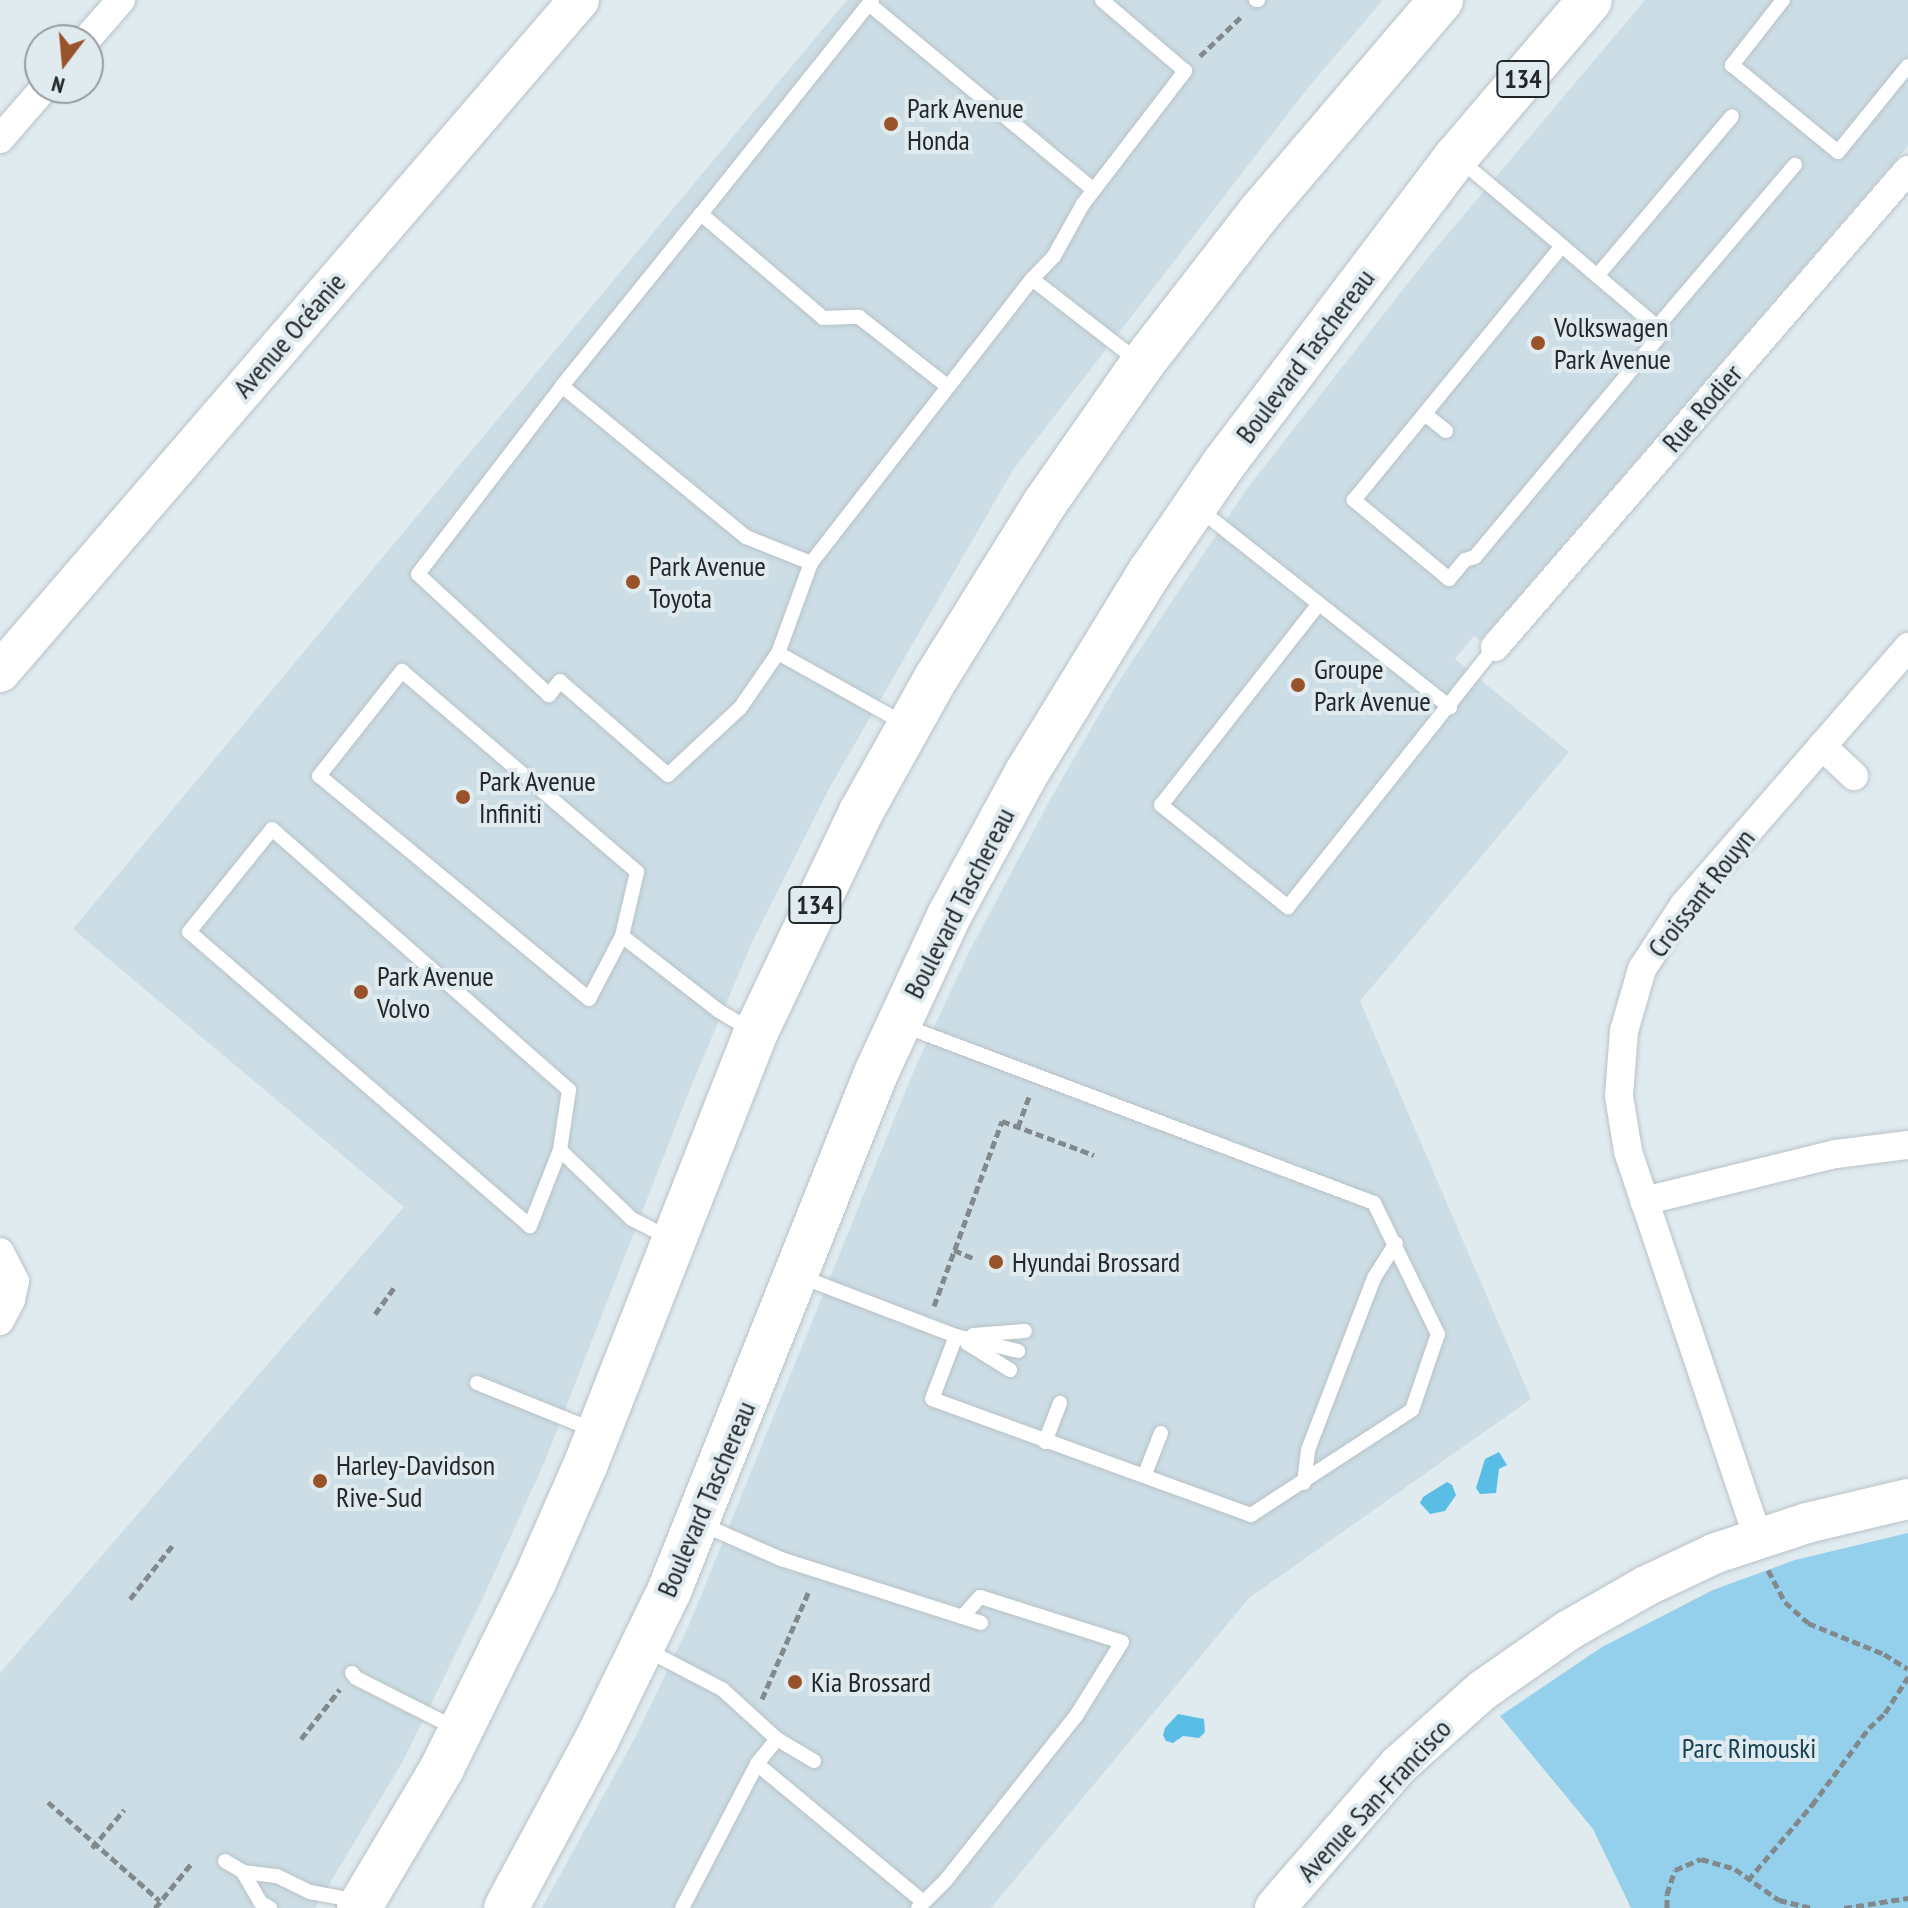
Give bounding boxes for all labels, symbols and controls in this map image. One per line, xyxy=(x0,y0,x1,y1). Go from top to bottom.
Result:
north arrow xyxy=(24,24,104,104)
road number: 134 xyxy=(1495,57,1551,101)
text: N xyxy=(48,70,68,100)
place label: Park Avenue Honda xyxy=(907,91,1025,157)
marker: Park Avenue Honda xyxy=(882,115,900,133)
street label: Boulevard Taschereau xyxy=(1228,262,1382,450)
street label: Avenue Océanie xyxy=(226,266,352,404)
place label: Volkswagen Park Avenue xyxy=(1554,310,1672,376)
marker: Volkswagen Park Avenue xyxy=(1529,334,1547,352)
street label: Rue Rodier xyxy=(1655,357,1749,459)
place label: Park Avenue Toyota xyxy=(649,549,767,615)
marker: Park Avenue Toyota xyxy=(624,573,642,591)
place label: Groupe Park Avenue xyxy=(1314,652,1432,718)
marker: Groupe Park Avenue xyxy=(1289,676,1307,694)
place label: Park Avenue Infiniti xyxy=(479,764,597,830)
marker: Park Avenue Infiniti xyxy=(454,788,472,806)
street label: Boulevard Taschereau xyxy=(896,802,1022,1004)
street label: Croissant Rouyn xyxy=(1640,822,1762,964)
road number: 134 xyxy=(787,883,843,927)
place label: Park Avenue Volvo xyxy=(377,959,495,1025)
marker: Park Avenue Volvo xyxy=(352,983,370,1001)
place label: Hyundai Brossard xyxy=(1012,1245,1180,1279)
marker: Hyundai Brossard xyxy=(987,1253,1005,1271)
street label: Boulevard Taschereau xyxy=(649,1396,763,1602)
place label: Harley-Davidson Rive-Sud xyxy=(336,1448,495,1514)
marker: Harley-Davidson Rive-Sud xyxy=(311,1472,329,1490)
place label: Kia Brossard xyxy=(811,1665,931,1699)
marker: Kia Brossard xyxy=(786,1673,804,1691)
street label: Avenue San-Francisco xyxy=(1290,1712,1458,1888)
park label: Parc Rimouski xyxy=(1681,1731,1817,1765)

